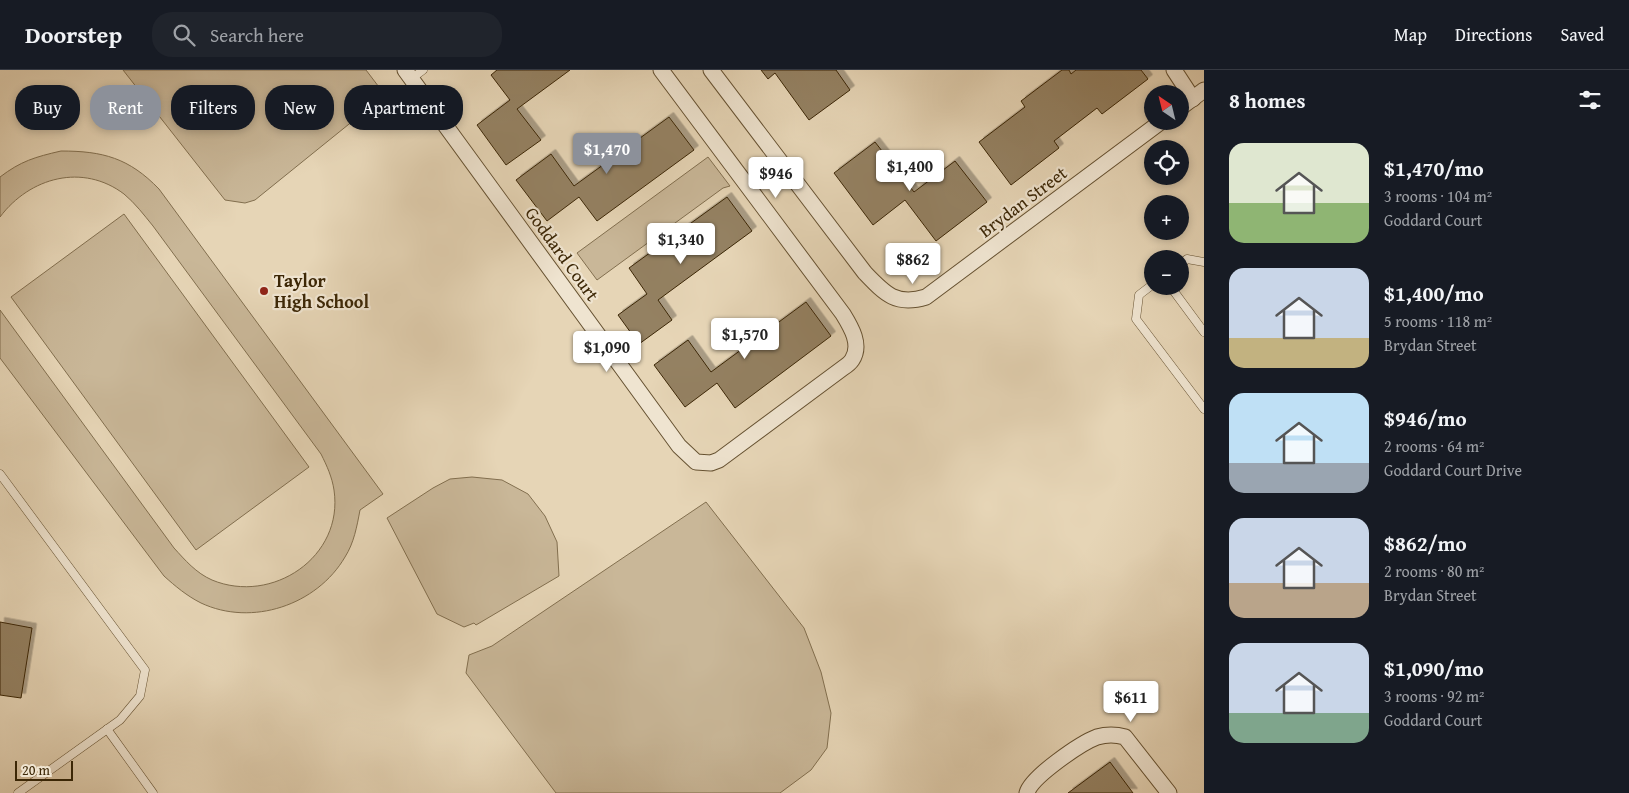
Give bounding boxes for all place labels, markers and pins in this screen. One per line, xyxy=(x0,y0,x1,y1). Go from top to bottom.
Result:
pin: $1,470 xyxy=(566,132,648,175)
pin: $1,400 xyxy=(869,150,951,192)
pin: $946 xyxy=(746,156,806,199)
pin: $1,340 xyxy=(640,222,722,265)
pin: $862 xyxy=(883,242,943,285)
place label: Taylor High School xyxy=(274,267,369,315)
marker: Taylor High School xyxy=(258,285,270,297)
pin: $1,570 xyxy=(704,318,786,360)
pin: $1,090 xyxy=(566,330,648,373)
pin: $611 xyxy=(1101,680,1161,723)

